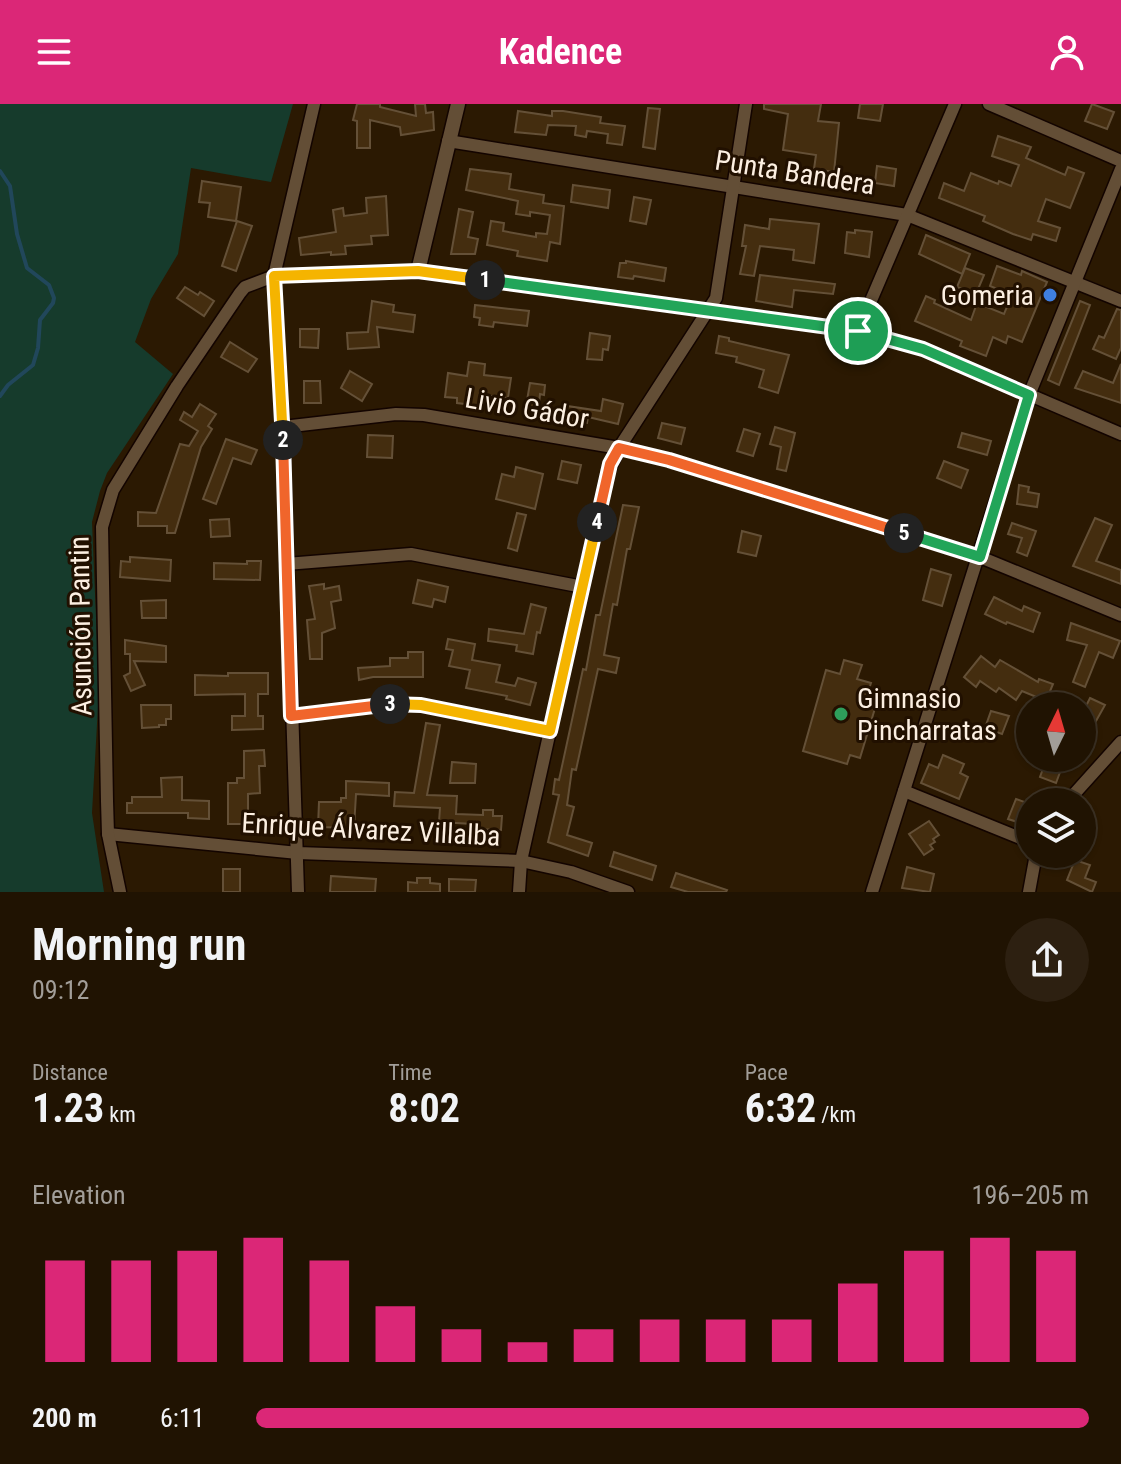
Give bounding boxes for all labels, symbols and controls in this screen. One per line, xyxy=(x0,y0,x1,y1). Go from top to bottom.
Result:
icon: menu xyxy=(32,30,76,74)
icon: person xyxy=(1045,30,1089,74)
text: Kadence xyxy=(499,31,622,73)
street label: Punta Bandera xyxy=(713,144,877,201)
pin: 1 xyxy=(465,260,505,300)
text: 1 xyxy=(479,267,491,292)
place label: Gomeria xyxy=(941,279,1034,312)
marker: Gomeria xyxy=(1041,286,1059,304)
pin xyxy=(824,297,892,365)
icon: arrive xyxy=(836,309,880,353)
street label: Livio Gádor xyxy=(462,381,591,436)
pin: 2 xyxy=(263,420,303,460)
text: 2 xyxy=(277,427,289,452)
pin: 4 xyxy=(577,502,617,542)
text: 4 xyxy=(591,509,603,534)
pin: 5 xyxy=(884,513,924,553)
text: 5 xyxy=(898,520,910,545)
street label: Asunción Pantin xyxy=(62,536,99,716)
place label: Gimnasio Pincharratas xyxy=(857,682,997,747)
pin: 3 xyxy=(370,684,410,724)
text: 3 xyxy=(384,691,396,716)
north arrow xyxy=(1016,692,1096,772)
map controls xyxy=(1016,692,1096,868)
marker: Gimnasio Pincharratas xyxy=(832,705,850,723)
button: layers xyxy=(1016,788,1096,868)
street label: Enrique Álvarez Villalba xyxy=(241,806,501,853)
button: share xyxy=(1005,918,1089,1002)
text: Morning run xyxy=(32,919,246,971)
text: 09:12 xyxy=(32,975,89,1005)
text: Distance xyxy=(32,1060,108,1085)
text: Time xyxy=(388,1060,432,1085)
text: Pace xyxy=(745,1060,788,1085)
text: 1.23 xyxy=(32,1085,104,1132)
text: 8:02 xyxy=(388,1085,460,1132)
text: 6:32 xyxy=(745,1085,816,1132)
text: km xyxy=(104,1102,136,1127)
text: /km xyxy=(816,1102,856,1127)
text: Elevation xyxy=(32,1180,126,1210)
text: 196–205 m xyxy=(972,1180,1089,1210)
text: 200 m xyxy=(32,1403,97,1433)
text: 6:11 xyxy=(160,1403,205,1433)

